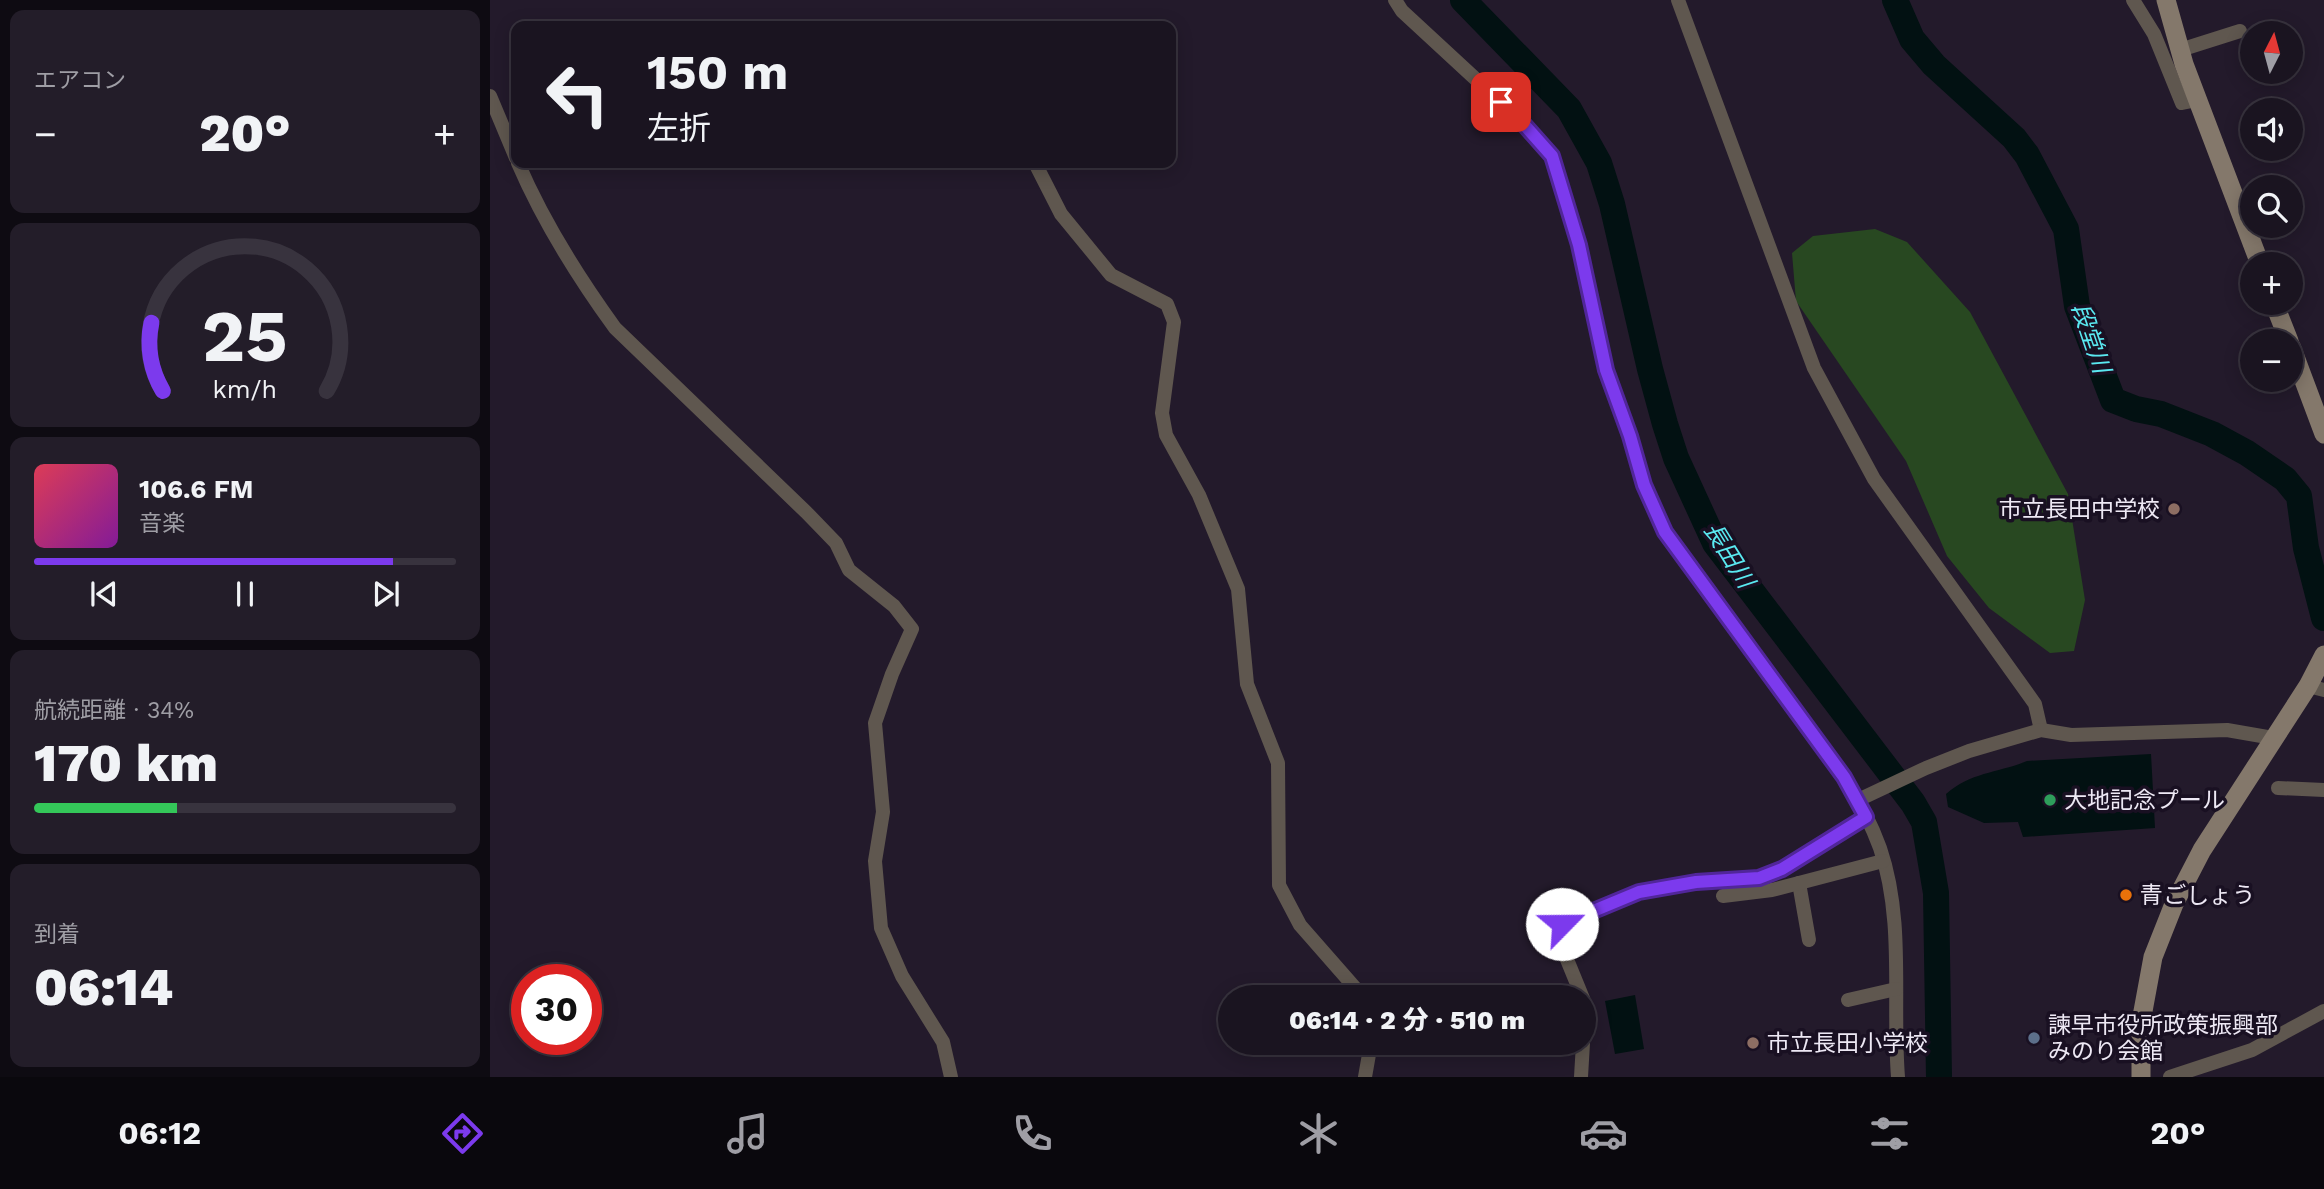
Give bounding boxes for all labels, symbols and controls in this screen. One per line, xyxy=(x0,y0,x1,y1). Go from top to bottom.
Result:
north arrow xyxy=(2240,21,2303,84)
map controls xyxy=(2240,21,2303,392)
text: 150 m xyxy=(647,43,788,101)
icon: left xyxy=(532,49,623,140)
text: エアコン xyxy=(34,67,126,94)
pin xyxy=(1471,72,1531,132)
icon: arrive xyxy=(1482,83,1520,121)
button: sound xyxy=(2240,98,2303,161)
text: 20° xyxy=(199,103,291,164)
text: 左折 xyxy=(647,109,711,147)
text: − xyxy=(34,112,57,156)
text: + xyxy=(433,112,456,156)
button: search xyxy=(2240,175,2303,238)
button: + xyxy=(2240,252,2303,315)
text: 25 xyxy=(202,294,288,380)
water label: 段堂川 xyxy=(2066,299,2117,379)
button: − xyxy=(2240,329,2303,392)
text: km/h xyxy=(213,375,277,404)
text: 106.6 FM xyxy=(139,474,253,504)
place label: 市立長田中学校 xyxy=(1999,496,2160,523)
marker: 市立長田中学校 xyxy=(2166,501,2182,517)
text: 音楽 xyxy=(139,510,185,537)
water label: 長田川 xyxy=(1698,517,1762,595)
icon: previous xyxy=(85,575,123,613)
icon: pause xyxy=(226,575,264,613)
icon: next xyxy=(367,575,405,613)
text: 航続距離 · 34% xyxy=(34,697,194,724)
text: 170 km xyxy=(34,733,218,794)
place label: 大地記念プール xyxy=(2064,787,2225,814)
marker: 大地記念プール xyxy=(2042,792,2058,808)
place label: 青ごしょう xyxy=(2140,882,2255,909)
position arrow xyxy=(1525,887,1599,961)
marker: 青ごしょう xyxy=(2118,887,2134,903)
text: 到着 xyxy=(34,921,80,948)
text: 06:14 xyxy=(34,957,173,1018)
speed limit sign: 30 xyxy=(511,964,602,1055)
text: 06:14 · 2 分 · 510 m xyxy=(1289,1005,1525,1035)
place label: 諫早市役所政策振興部 みのり会館 xyxy=(2048,1012,2278,1065)
place label: 市立長田小学校 xyxy=(1767,1030,1928,1057)
marker: 諫早市役所政策振興部 みのり会館 xyxy=(2026,1030,2042,1046)
marker: 市立長田小学校 xyxy=(1745,1035,1761,1051)
icon: directions xyxy=(438,1109,487,1158)
icon: music xyxy=(723,1109,772,1158)
icon: phone xyxy=(1008,1109,1057,1158)
icon: climate xyxy=(1294,1109,1343,1158)
icon: car xyxy=(1579,1109,1628,1158)
icon: filters xyxy=(1865,1109,1914,1158)
text: 06:12 xyxy=(118,1114,201,1152)
text: 20° xyxy=(2150,1114,2206,1152)

